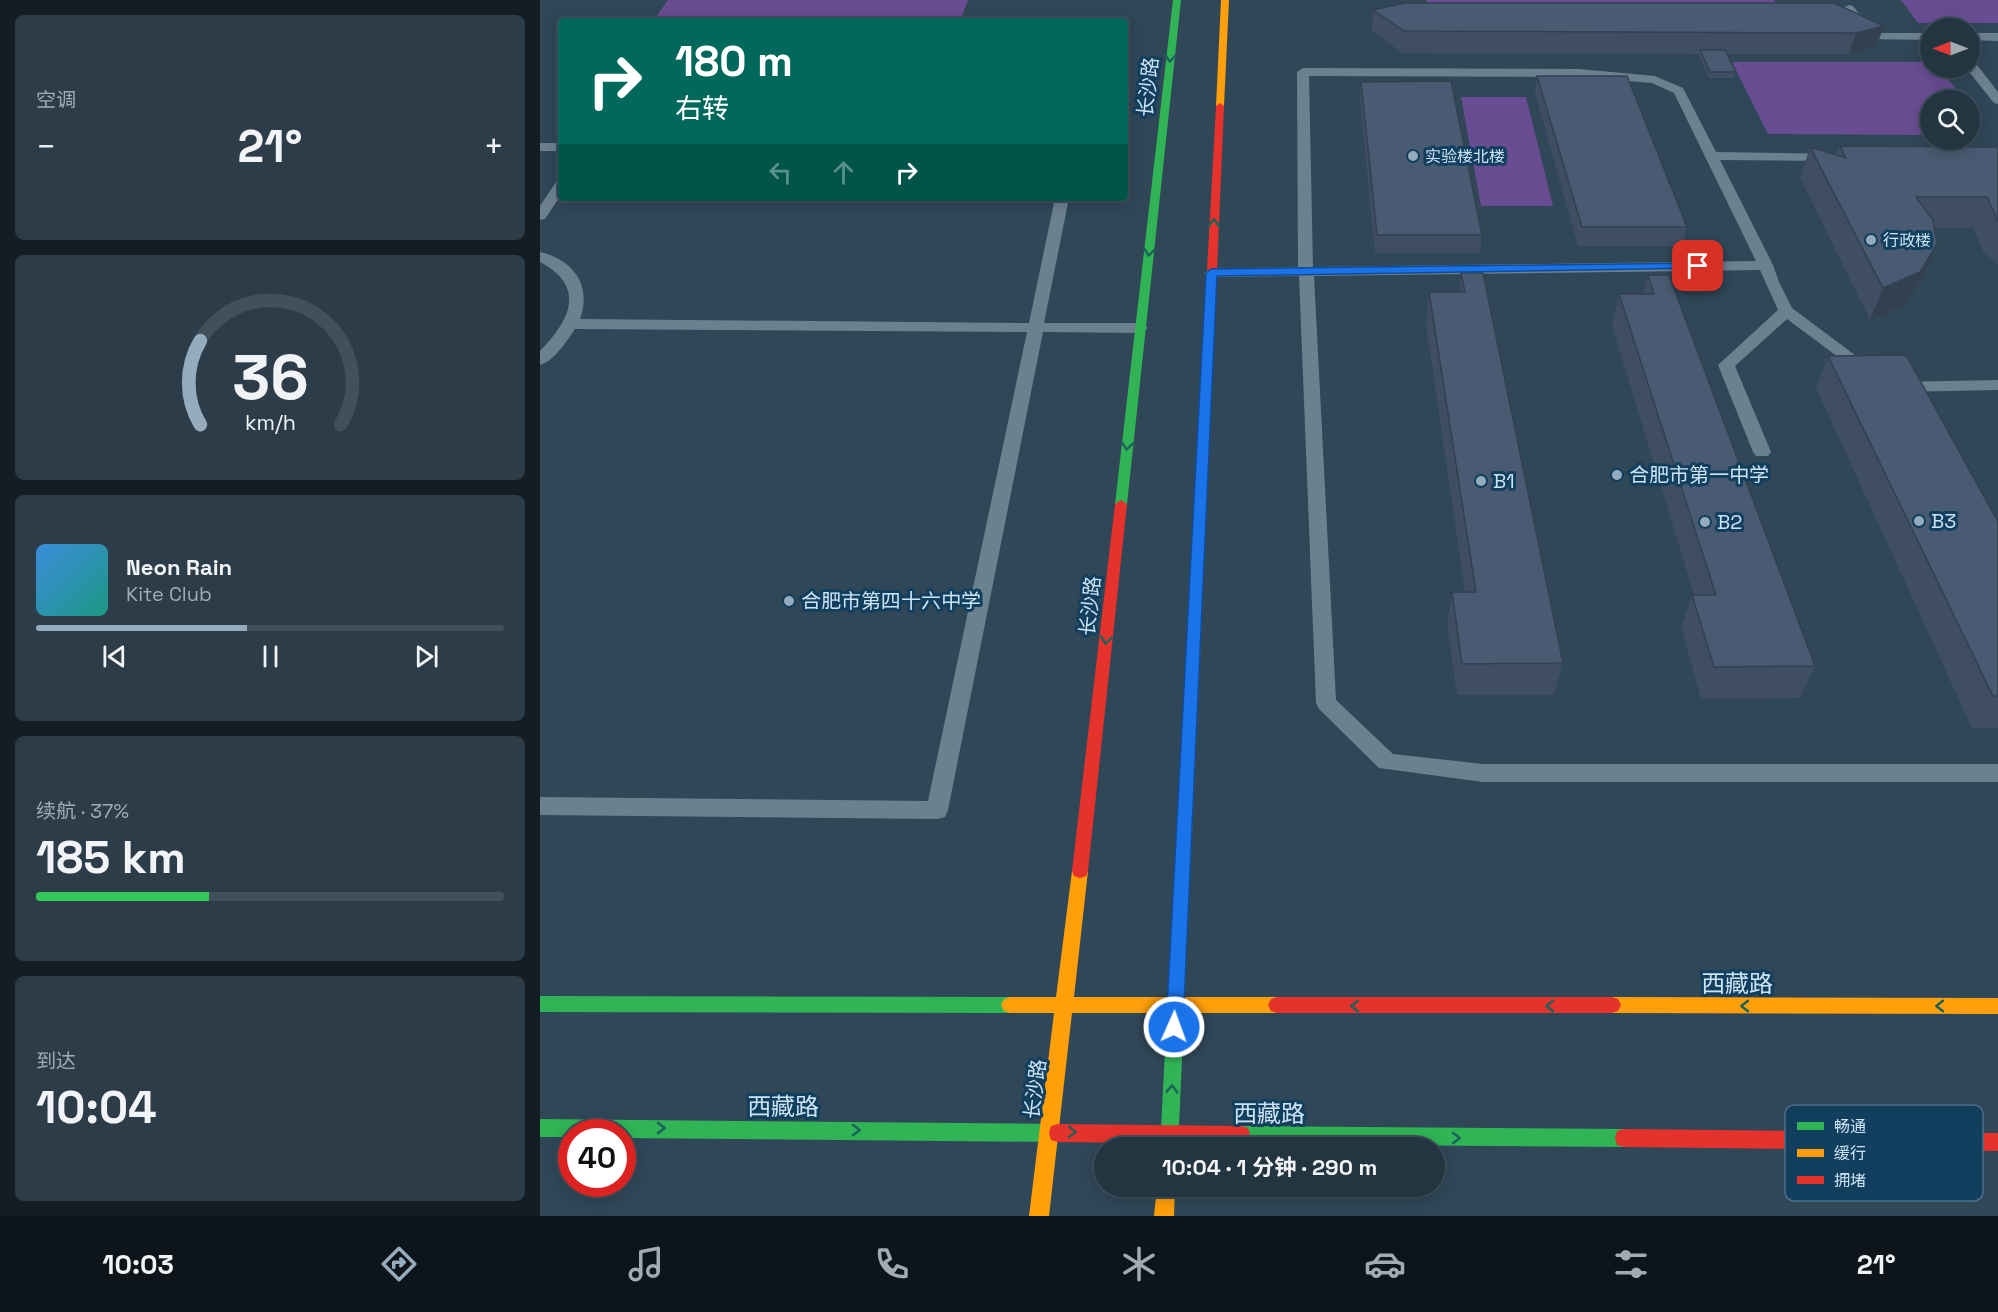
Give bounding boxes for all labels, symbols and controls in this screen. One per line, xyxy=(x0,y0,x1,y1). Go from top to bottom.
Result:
north arrow xyxy=(1920,18,1980,78)
map controls xyxy=(1920,18,1980,150)
text: 180 m xyxy=(675,35,793,88)
icon: right xyxy=(576,42,654,120)
one-way arrow xyxy=(1165,54,1177,63)
street label: 长沙路 xyxy=(1132,56,1164,118)
text: 空调 xyxy=(36,87,76,113)
button: search xyxy=(1920,90,1980,150)
text: 右转 xyxy=(675,91,729,126)
text: 21° xyxy=(238,118,302,175)
text: − xyxy=(36,126,56,168)
text: + xyxy=(484,126,504,168)
place label: 实验楼北楼 xyxy=(1425,146,1505,167)
marker: 实验楼北楼 xyxy=(1406,149,1420,163)
icon: left xyxy=(764,156,797,189)
icon: ahead xyxy=(827,156,860,189)
icon: right xyxy=(890,156,923,189)
one-way arrow xyxy=(1207,219,1220,228)
place label: 行政楼 xyxy=(1883,230,1931,251)
marker: 行政楼 xyxy=(1864,233,1878,247)
pin xyxy=(1672,240,1723,291)
one-way arrow xyxy=(1143,247,1156,256)
icon: arrive xyxy=(1681,249,1714,282)
text: 36 xyxy=(232,338,308,417)
text: km/h xyxy=(244,409,296,436)
one-way arrow xyxy=(1121,441,1134,450)
place label: 合肥市第一中学 xyxy=(1629,462,1769,488)
place label: B1 xyxy=(1493,468,1515,494)
marker: 合肥市第一中学 xyxy=(1610,468,1624,482)
marker: B1 xyxy=(1474,474,1488,488)
place label: B3 xyxy=(1931,508,1956,534)
place label: B2 xyxy=(1717,509,1742,535)
marker: B3 xyxy=(1912,514,1926,528)
marker: B2 xyxy=(1698,515,1712,529)
text: Neon Rain xyxy=(126,553,232,581)
street label: 长沙路 xyxy=(1074,575,1106,637)
text: Kite Club xyxy=(126,581,212,607)
place label: 合肥市第四十六中学 xyxy=(801,588,981,614)
marker: 合肥市第四十六中学 xyxy=(782,594,796,608)
one-way arrow xyxy=(1100,635,1112,644)
icon: previous xyxy=(98,640,131,673)
icon: pause xyxy=(254,640,287,673)
icon: next xyxy=(410,640,443,673)
text: 续航 · 37% xyxy=(36,798,129,824)
text: 185 km xyxy=(36,829,186,886)
street label: 西藏路 xyxy=(1701,968,1773,999)
position arrow xyxy=(1142,995,1206,1059)
one-way arrow xyxy=(1350,1000,1359,1012)
one-way arrow xyxy=(1545,1000,1554,1012)
one-way arrow xyxy=(1740,1000,1749,1012)
one-way arrow xyxy=(1935,1000,1944,1012)
text: 到达 xyxy=(36,1048,76,1074)
street label: 长沙路 xyxy=(1018,1058,1052,1120)
text: 10:04 xyxy=(36,1079,157,1136)
one-way arrow xyxy=(1166,1085,1178,1094)
street label: 西藏路 xyxy=(747,1091,819,1122)
street label: 西藏路 xyxy=(1233,1098,1305,1129)
legend xyxy=(1785,1105,1983,1201)
text: 畅通 xyxy=(1834,1116,1866,1137)
speed limit sign: 40 xyxy=(558,1119,636,1197)
one-way arrow xyxy=(657,1122,666,1134)
one-way arrow xyxy=(852,1123,861,1136)
one-way arrow xyxy=(1068,1125,1077,1138)
one-way arrow xyxy=(1452,1131,1461,1144)
text: 缓行 xyxy=(1834,1143,1866,1164)
text: 10:04 · 1 分钟 · 290 m xyxy=(1162,1153,1377,1181)
text: 拥堵 xyxy=(1834,1170,1866,1191)
icon: directions xyxy=(378,1243,420,1285)
icon: music xyxy=(625,1243,667,1285)
icon: phone xyxy=(871,1243,913,1285)
icon: climate xyxy=(1118,1243,1160,1285)
icon: car xyxy=(1364,1243,1406,1285)
icon: filters xyxy=(1610,1243,1652,1285)
text: 10:03 xyxy=(102,1247,174,1282)
text: 21° xyxy=(1857,1247,1896,1282)

